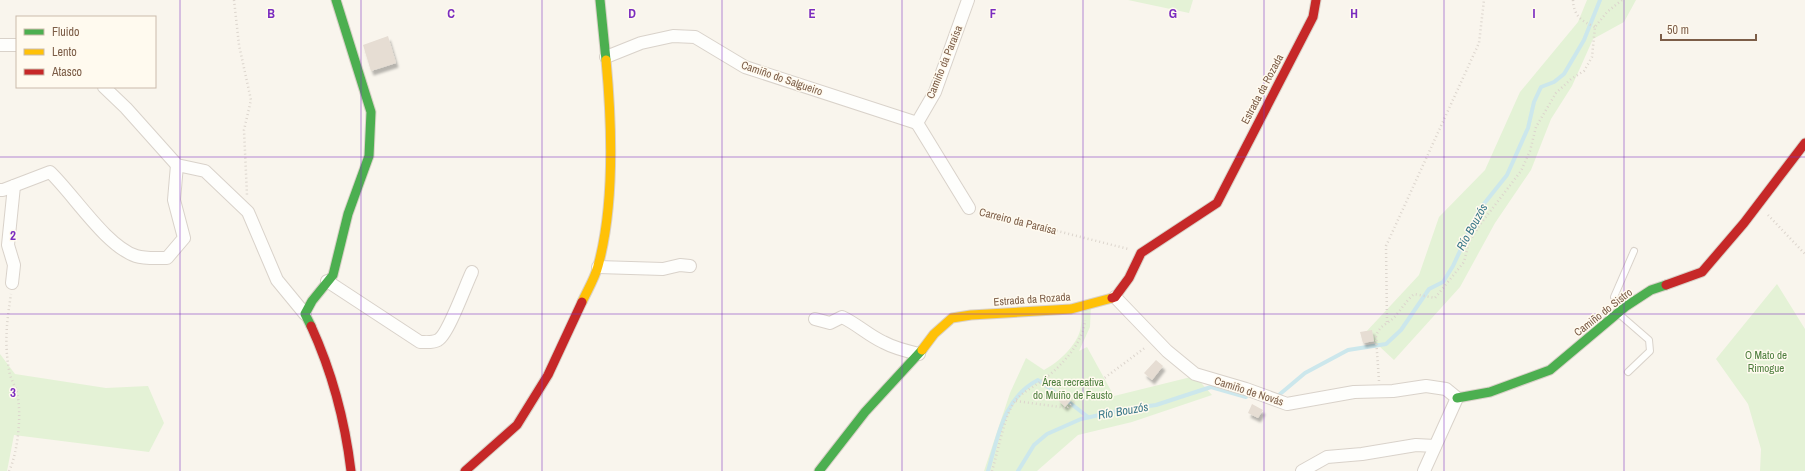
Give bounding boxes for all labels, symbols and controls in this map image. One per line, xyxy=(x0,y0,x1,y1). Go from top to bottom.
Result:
text: B xyxy=(267,5,275,22)
text: C xyxy=(447,5,455,22)
text: D xyxy=(628,5,636,22)
text: E xyxy=(808,5,816,22)
text: F xyxy=(990,5,997,22)
text: G xyxy=(1169,5,1177,22)
text: H xyxy=(1350,5,1358,22)
text: I xyxy=(1533,5,1536,22)
legend xyxy=(16,16,156,88)
scale bar xyxy=(1661,16,1756,42)
text: 50 m xyxy=(1667,22,1689,38)
street label: Camiño da Paraísa xyxy=(923,23,965,101)
text: Fluido xyxy=(52,24,79,40)
text: Lento xyxy=(52,44,77,60)
street label: Estrada da Rozada xyxy=(1238,52,1286,126)
street label: Camiño do Salgueiro xyxy=(739,58,825,98)
text: Atasco xyxy=(51,64,82,80)
water label: Río Bouzós xyxy=(1453,201,1491,253)
street label: Carreiro da Paraísa xyxy=(978,205,1058,237)
text: 2 xyxy=(10,227,16,244)
street label: Camiño do Sistro xyxy=(1571,285,1635,339)
street label: Estrada da Rozada xyxy=(993,289,1071,309)
park label: O Mato de Rimogue xyxy=(1745,348,1787,375)
street label: Camiño de Novás xyxy=(1213,373,1286,409)
park label: Área recreativa do Muíño de Fausto xyxy=(1033,375,1113,402)
text: 3 xyxy=(10,384,16,401)
water label: Río Bouzós xyxy=(1097,399,1150,423)

